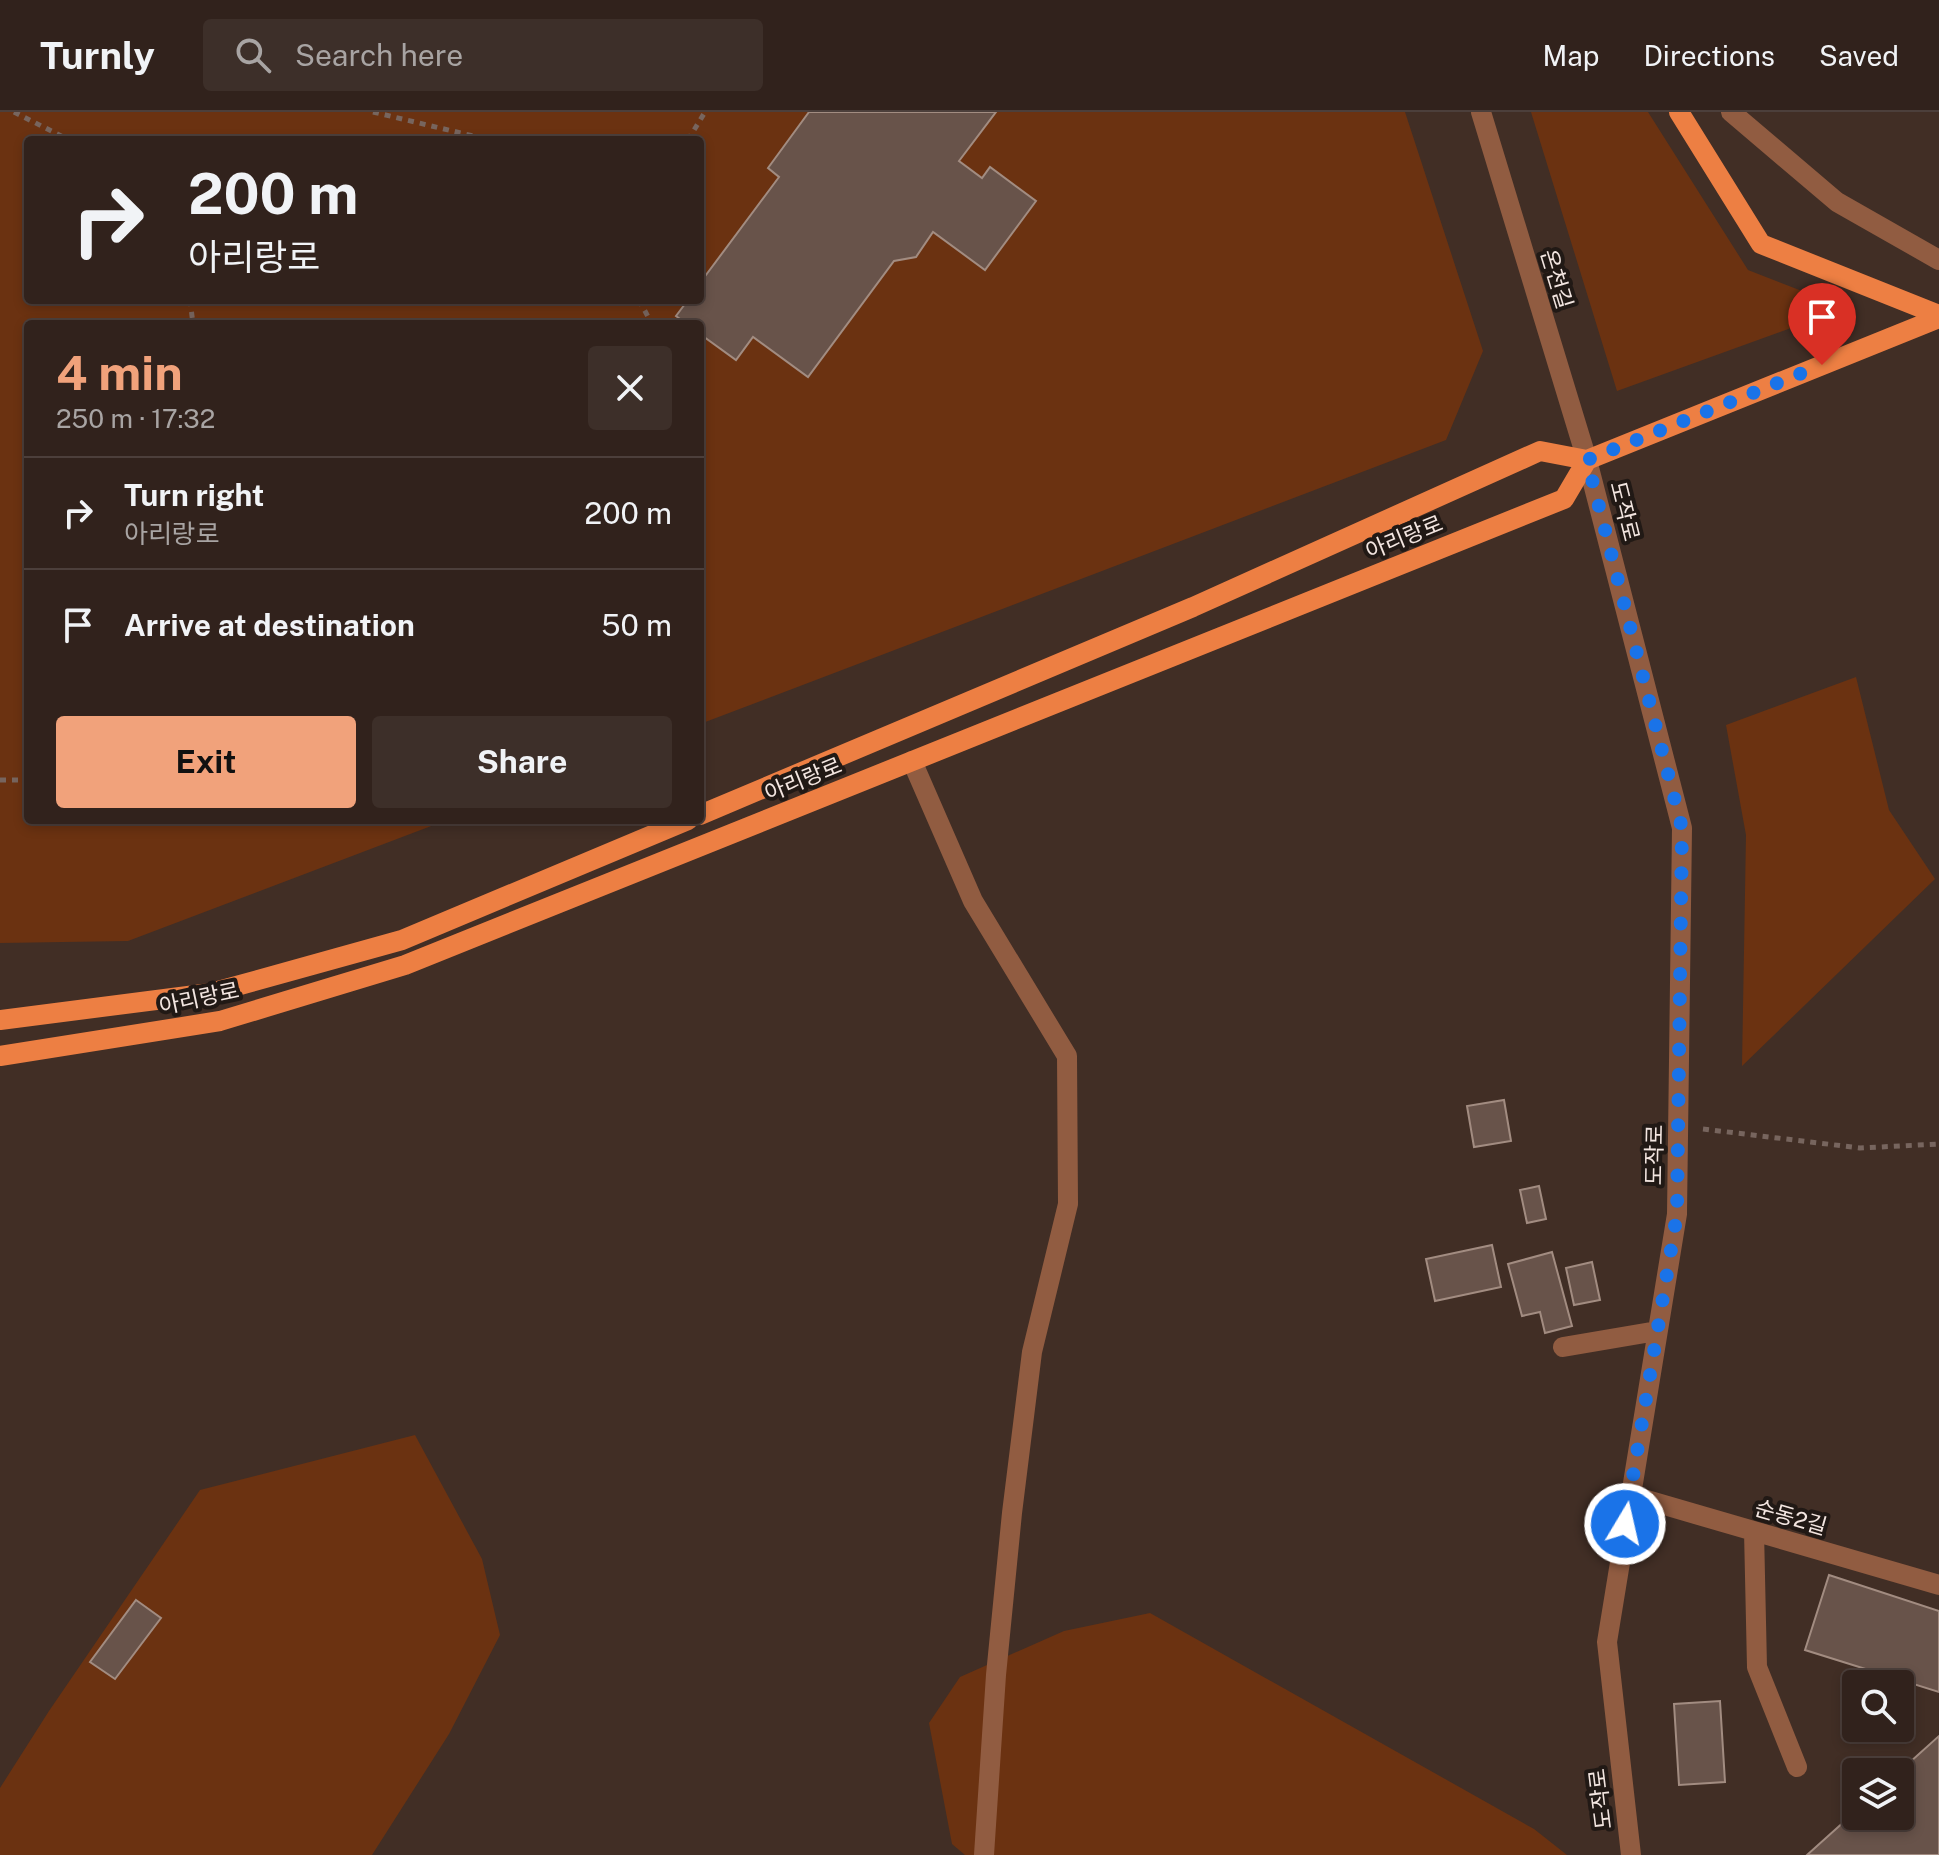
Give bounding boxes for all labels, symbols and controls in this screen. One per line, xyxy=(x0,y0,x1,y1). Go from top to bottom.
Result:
search box xyxy=(203,19,763,91)
text: Turnly xyxy=(40,33,155,78)
icon: search xyxy=(231,33,275,77)
text: Search here xyxy=(295,37,463,73)
text: Map xyxy=(1543,39,1599,72)
text: Directions xyxy=(1643,39,1775,72)
text: Saved xyxy=(1819,39,1899,72)
text: 200 m xyxy=(188,161,358,227)
icon: right xyxy=(56,168,160,272)
text: 아리랑로 xyxy=(188,236,320,278)
street label: 온천길 xyxy=(1536,246,1578,312)
pin xyxy=(1788,283,1856,365)
icon: arrive xyxy=(1800,295,1844,339)
text: 4 min xyxy=(56,344,183,401)
button: close xyxy=(588,346,672,430)
text: 250 m · 17:32 xyxy=(56,403,215,434)
text: Turn right xyxy=(124,477,264,513)
street label: 도작로 xyxy=(1605,478,1645,544)
icon: right xyxy=(56,491,100,535)
text: 200 m xyxy=(584,495,672,531)
street label: 아리랑로 xyxy=(1362,510,1446,564)
text: 아리랑로 xyxy=(124,518,220,549)
icon: arrive xyxy=(56,603,100,647)
text: Arrive at destination xyxy=(124,607,415,643)
text: 50 m xyxy=(601,607,672,643)
button: Exit xyxy=(56,716,356,808)
button: Share xyxy=(372,716,672,808)
street label: 아리랑로 xyxy=(761,752,845,806)
street label: 아리랑로 xyxy=(157,977,241,1019)
street label: 도작로 xyxy=(1640,1124,1668,1186)
position arrow xyxy=(1583,1482,1667,1566)
street label: 순동2길 xyxy=(1752,1494,1830,1540)
map controls xyxy=(1842,1670,1914,1830)
button: search xyxy=(1842,1670,1914,1742)
button: layers xyxy=(1842,1758,1914,1830)
street label: 도작로 xyxy=(1583,1767,1617,1831)

